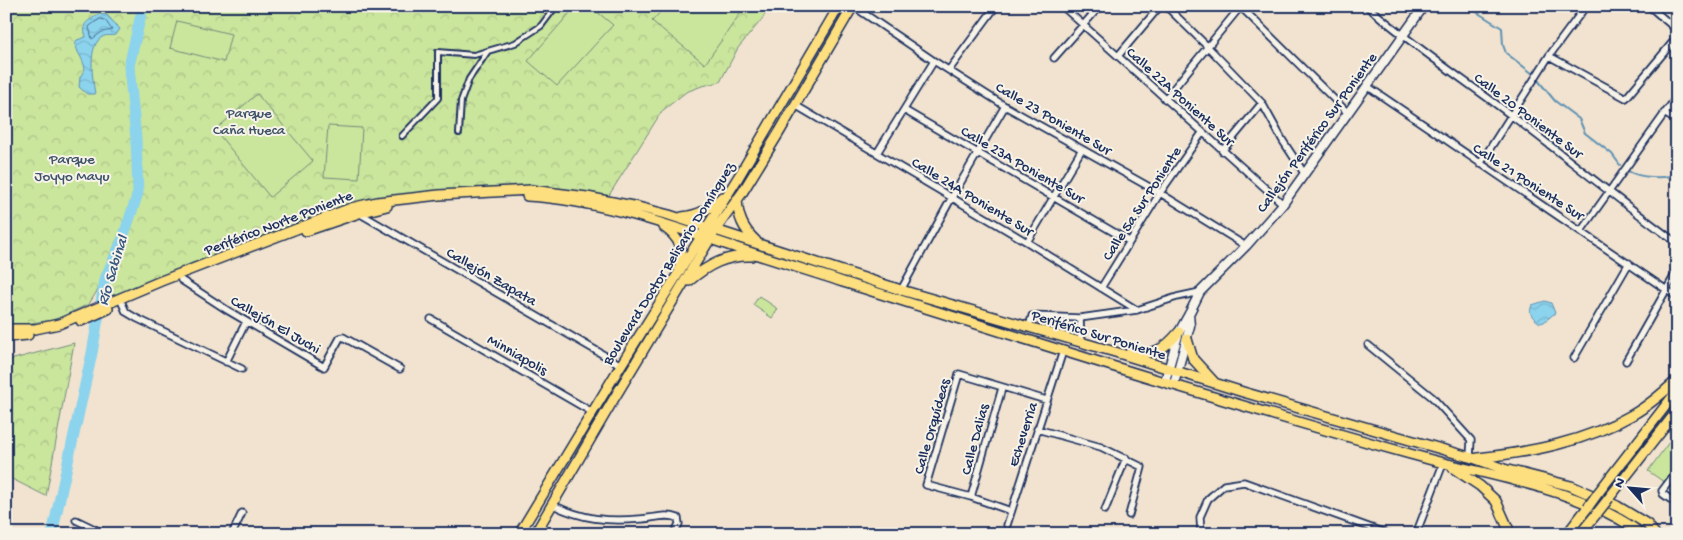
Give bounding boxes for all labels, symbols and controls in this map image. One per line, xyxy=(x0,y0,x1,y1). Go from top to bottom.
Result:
street label: Calle 22A Poniente Sur xyxy=(1122,44,1239,152)
street label: Callejón Periférico Sur Poniente xyxy=(1253,49,1382,217)
street label: Calle 20 Poniente Sur xyxy=(1470,70,1587,164)
street label: Calle 23 Poniente Sur xyxy=(992,79,1116,161)
park label: Parque Caña Hueca xyxy=(213,105,286,140)
street label: Calle 23A Poniente Sur xyxy=(957,123,1089,209)
street label: Calle 21 Poniente Sur xyxy=(1469,140,1588,226)
street label: Calle 5a Sur Poniente xyxy=(1099,144,1186,264)
park label: Parque Joyyo Mayu xyxy=(35,151,110,186)
street label: Calle 24A Poniente Sur xyxy=(908,154,1038,242)
street label: Boulevard Doctor Belisario Domínguez xyxy=(599,159,740,370)
street label: Periférico Norte Poniente xyxy=(201,187,356,261)
water label: Río Sabinal xyxy=(95,232,134,308)
street label: Callejón Zapata xyxy=(442,244,540,311)
street label: Callejón El Juchi xyxy=(227,293,323,359)
street label: Periférico Sur Poniente xyxy=(1028,307,1168,365)
street label: Minniapolis xyxy=(484,331,551,380)
street label: Calle Orquídeas xyxy=(911,376,955,476)
street label: Echeverria xyxy=(1005,399,1043,469)
street label: Calle Dalias xyxy=(958,402,994,477)
north arrow xyxy=(1606,462,1656,512)
text: N xyxy=(1611,475,1630,491)

